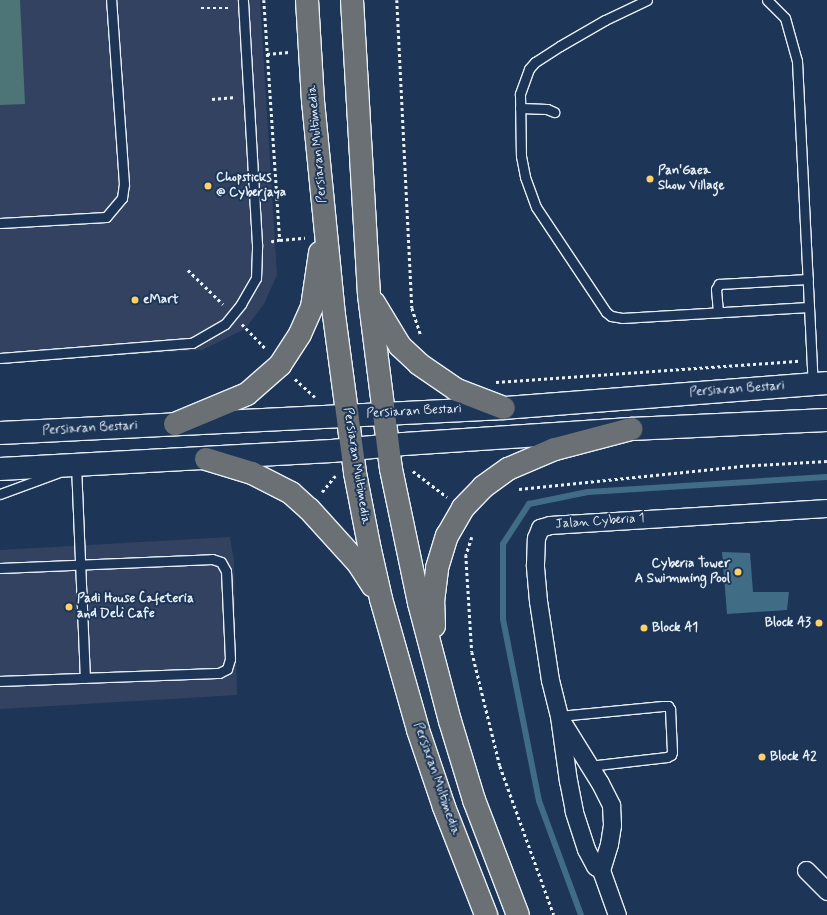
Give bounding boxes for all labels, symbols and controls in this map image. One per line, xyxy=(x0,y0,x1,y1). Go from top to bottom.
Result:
street label: Persiaran Multimedia xyxy=(305,83,331,205)
place label: Pan'Gaea Show Village xyxy=(658,164,724,195)
place label: Chopsticks @ Cyberjaya xyxy=(216,171,286,202)
marker: Pan'Gaea Show Village xyxy=(645,174,655,184)
marker: Chopsticks @ Cyberjaya xyxy=(203,181,213,191)
place label: eMart xyxy=(143,292,179,308)
marker: eMart xyxy=(130,295,140,305)
street label: Persiaran Bestari xyxy=(689,379,785,401)
street label: Persiaran Bestari xyxy=(366,402,462,422)
street label: Persiaran Multimedia xyxy=(339,405,373,527)
street label: Persiaran Bestari xyxy=(42,419,138,439)
street label: Jalan Cyberia 1 xyxy=(555,511,645,533)
place label: Cyberia Tower A Swimming Pool xyxy=(635,557,730,588)
marker: Cyberia Tower A Swimming Pool xyxy=(733,567,743,577)
place label: Padi House Cafeteria and Deli Cafe xyxy=(77,592,192,623)
marker: Padi House Cafeteria and Deli Cafe xyxy=(64,602,74,612)
place label: Block A3 xyxy=(764,615,811,631)
marker: Block A3 xyxy=(814,618,824,628)
place label: Block A1 xyxy=(652,620,698,636)
marker: Block A1 xyxy=(639,623,649,633)
street label: Persiaran Multimedia xyxy=(409,720,463,838)
place label: Block A2 xyxy=(770,749,817,765)
marker: Block A2 xyxy=(757,752,767,762)

